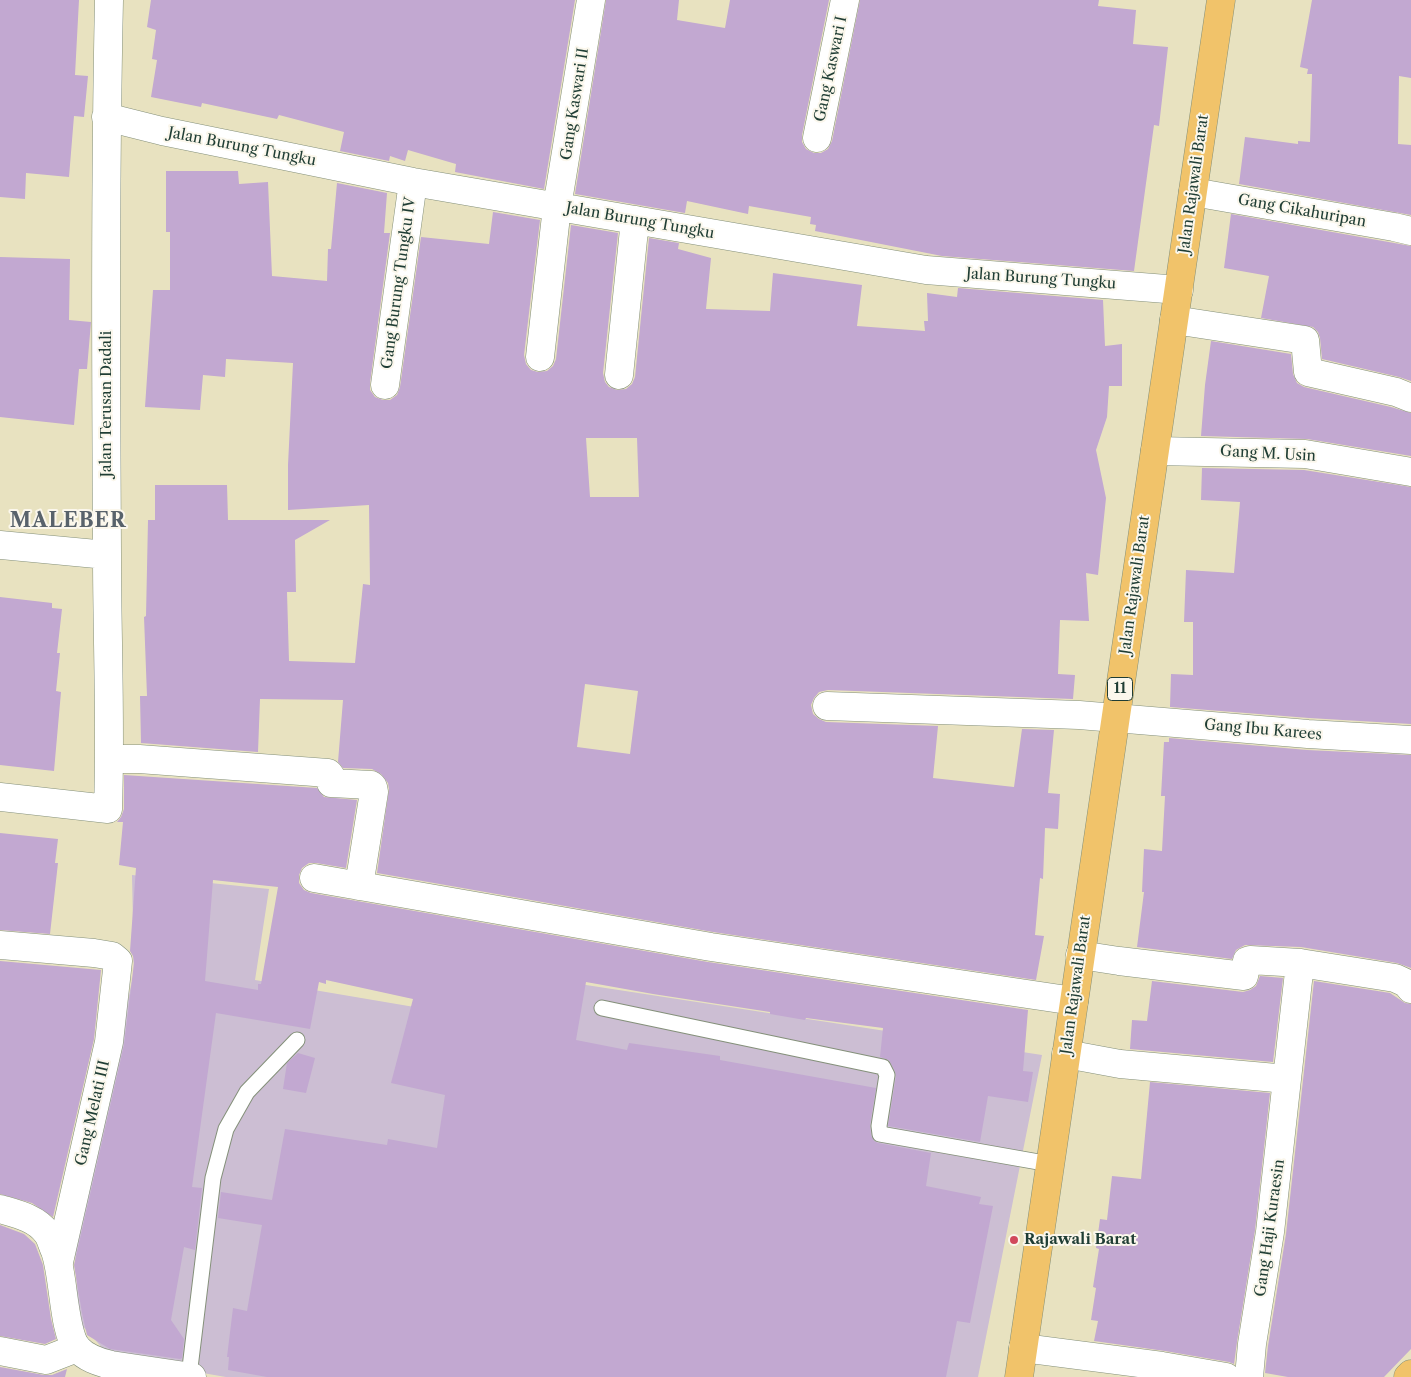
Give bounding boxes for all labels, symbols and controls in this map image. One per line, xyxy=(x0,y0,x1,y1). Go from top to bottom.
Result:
street label: Gang Kaswari I xyxy=(811,14,851,124)
street label: Gang Kaswari II xyxy=(557,47,593,161)
street label: Jalan Rajawali Barat xyxy=(1175,113,1213,255)
street label: Jalan Burung Tungku xyxy=(166,124,318,170)
street label: Gang Cikahuripan xyxy=(1237,191,1367,231)
street label: Gang Burung Tungku IV xyxy=(378,196,420,370)
street label: Jalan Burung Tungku xyxy=(564,199,716,243)
street label: Jalan Burung Tungku xyxy=(965,265,1117,293)
street label: Jalan Terusan Dadali xyxy=(98,331,116,477)
street label: Gang M. Usin xyxy=(1220,443,1316,465)
district label: MALEBER xyxy=(9,509,127,533)
street label: Jalan Rajawali Barat xyxy=(1116,514,1154,656)
road number: 11 xyxy=(1108,678,1132,701)
street label: Gang Ibu Karees xyxy=(1203,716,1323,744)
street label: Jalan Rajawali Barat xyxy=(1057,914,1095,1056)
street label: Gang Melati III xyxy=(72,1059,114,1167)
street label: Gang Haji Kuraesin xyxy=(1251,1158,1289,1298)
place label: Rajawali Barat xyxy=(1024,1231,1136,1249)
marker: Rajawali Barat xyxy=(1008,1234,1020,1246)

